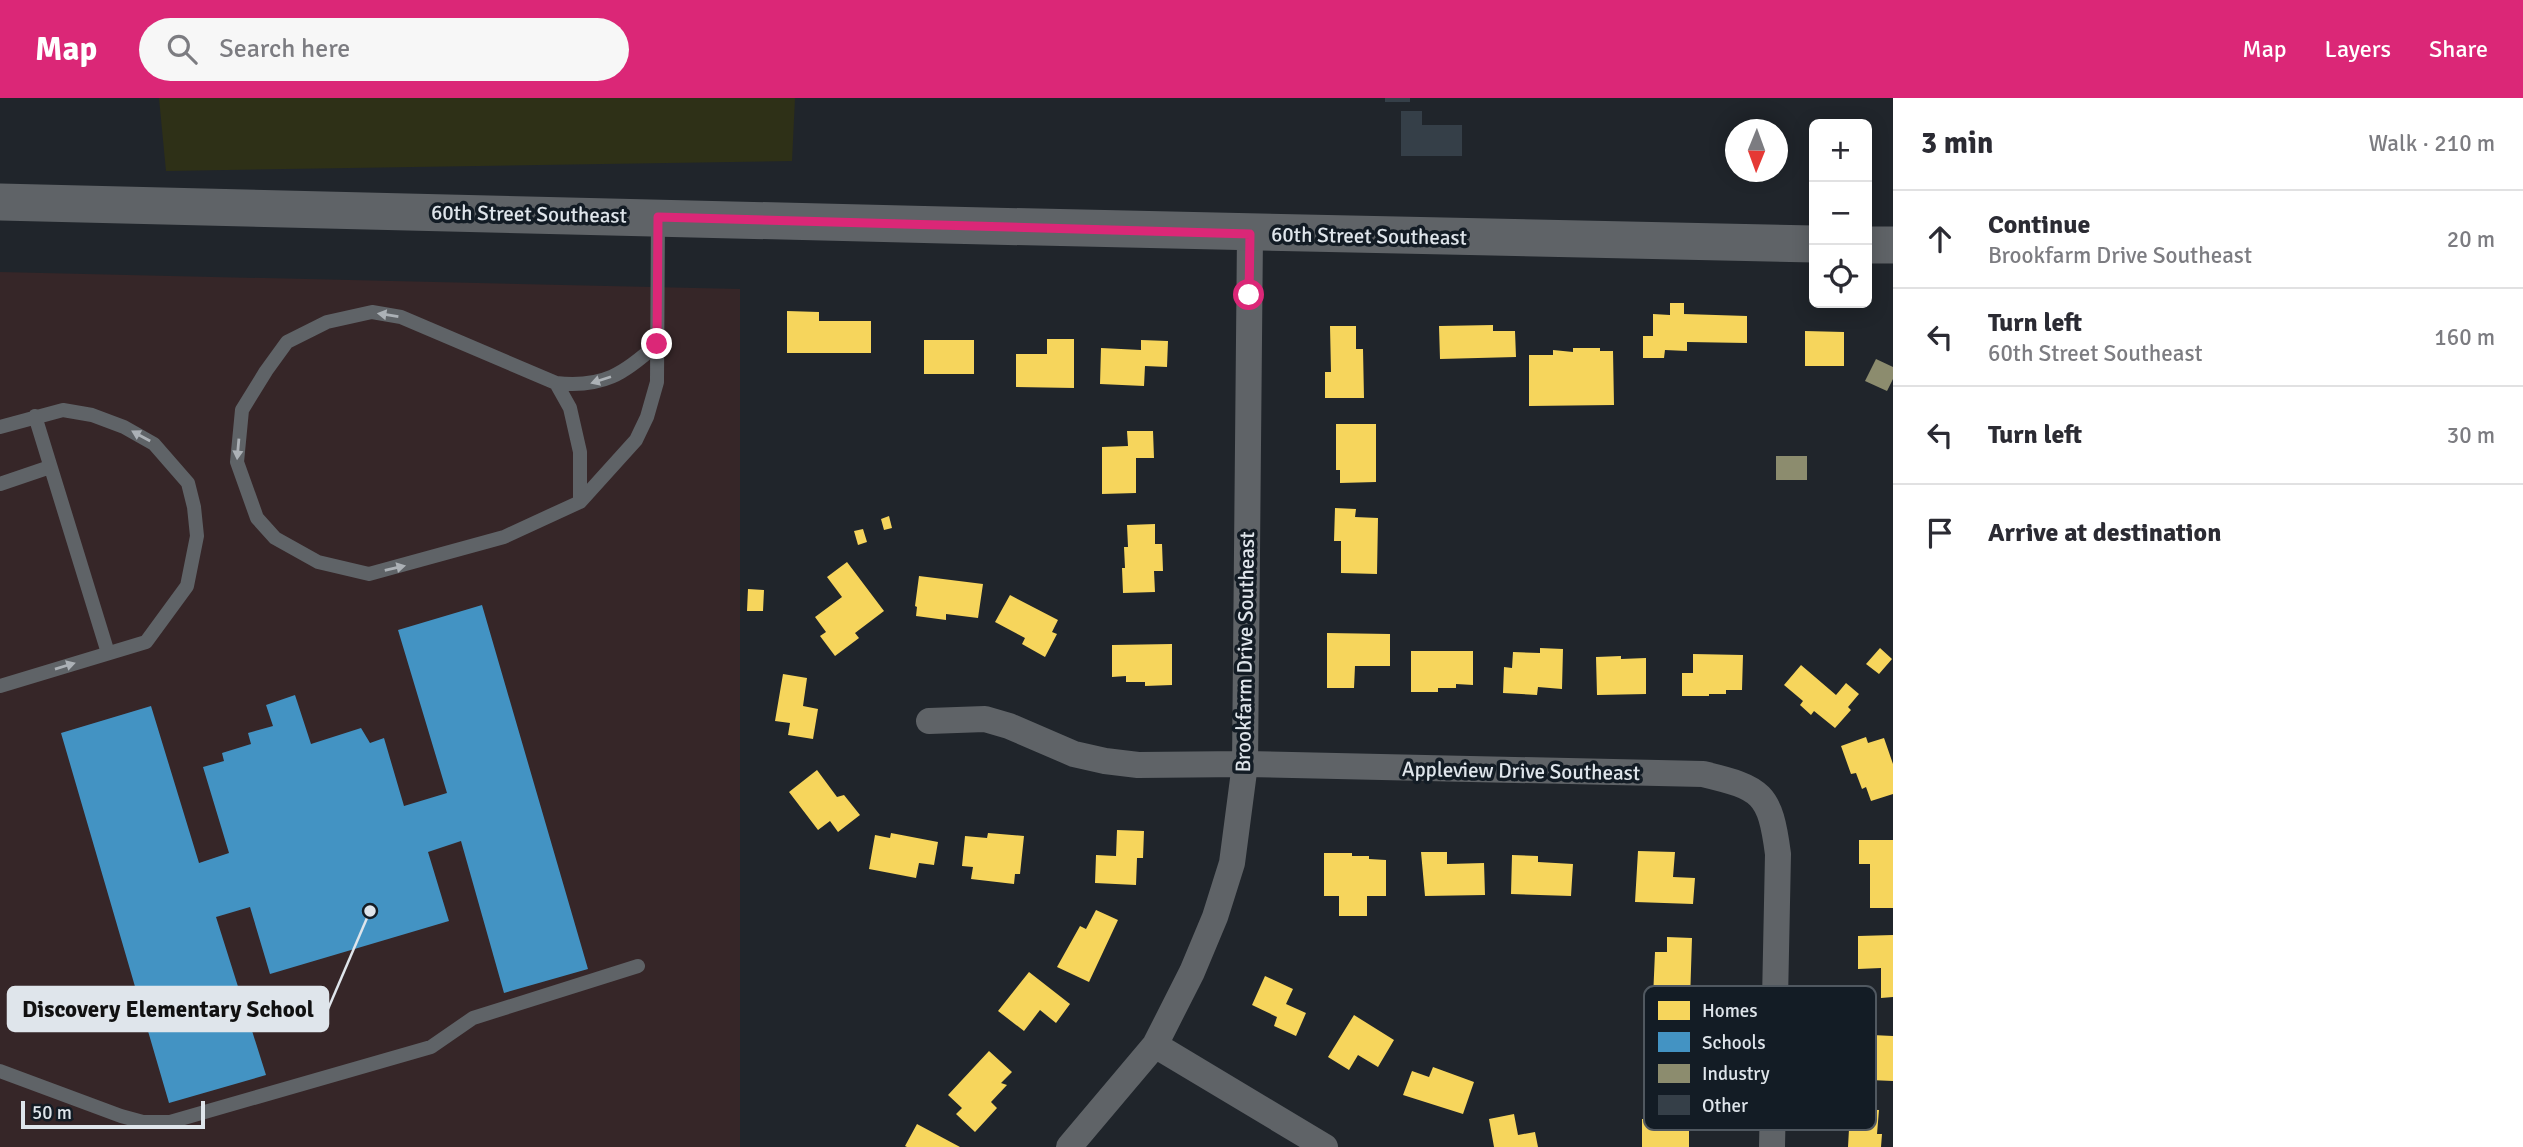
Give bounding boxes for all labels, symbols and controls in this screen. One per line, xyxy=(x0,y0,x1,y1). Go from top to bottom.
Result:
search box xyxy=(139,18,629,81)
text: Map xyxy=(35,29,97,70)
icon: search xyxy=(163,30,201,68)
text: Search here xyxy=(219,33,350,65)
text: Map xyxy=(2242,34,2287,64)
text: Layers xyxy=(2325,34,2391,64)
text: Share xyxy=(2429,34,2488,64)
north arrow xyxy=(1725,119,1788,182)
map controls xyxy=(1809,119,1872,308)
button: + xyxy=(1809,119,1872,182)
text: 3 min xyxy=(1921,125,1993,162)
text: Walk · 210 m xyxy=(2369,129,2495,158)
button: − xyxy=(1809,182,1872,245)
street label: 60th Street Southeast xyxy=(431,199,627,229)
text: Continue xyxy=(1988,209,2090,241)
icon: ahead xyxy=(1921,220,1959,258)
street label: 60th Street Southeast xyxy=(1271,221,1467,251)
text: 20 m xyxy=(2447,225,2495,254)
text: Brookfarm Drive Southeast xyxy=(1988,241,2252,270)
button: locate xyxy=(1809,245,1872,308)
route start xyxy=(1233,279,1264,310)
text: Turn left xyxy=(1988,307,2082,339)
one-way arrow xyxy=(377,309,399,320)
icon: left xyxy=(1921,318,1959,356)
text: 160 m xyxy=(2434,323,2495,352)
route end xyxy=(641,328,672,359)
text: 60th Street Southeast xyxy=(1988,339,2203,368)
one-way arrow xyxy=(590,375,611,386)
icon: left xyxy=(1921,416,1959,454)
text: Turn left xyxy=(1988,419,2082,451)
text: 30 m xyxy=(2447,421,2495,450)
one-way arrow xyxy=(131,431,151,443)
one-way arrow xyxy=(232,438,243,460)
icon: arrive xyxy=(1921,514,1959,552)
text: Arrive at destination xyxy=(1988,517,2221,549)
street label: Brookfarm Drive Southeast xyxy=(1230,531,1260,773)
one-way arrow xyxy=(384,562,406,573)
one-way arrow xyxy=(55,661,76,671)
street label: Appleview Drive Southeast xyxy=(1402,756,1640,786)
legend xyxy=(1644,986,1876,1130)
callout: Discovery Elementary School xyxy=(8,987,328,1031)
text: Discovery Elementary School xyxy=(22,995,314,1024)
text: Homes xyxy=(1702,999,1758,1023)
text: Schools xyxy=(1702,1031,1766,1055)
text: Industry xyxy=(1702,1062,1770,1086)
text: Other xyxy=(1702,1094,1748,1118)
scale bar xyxy=(21,1098,205,1130)
text: 50 m xyxy=(32,1101,72,1125)

